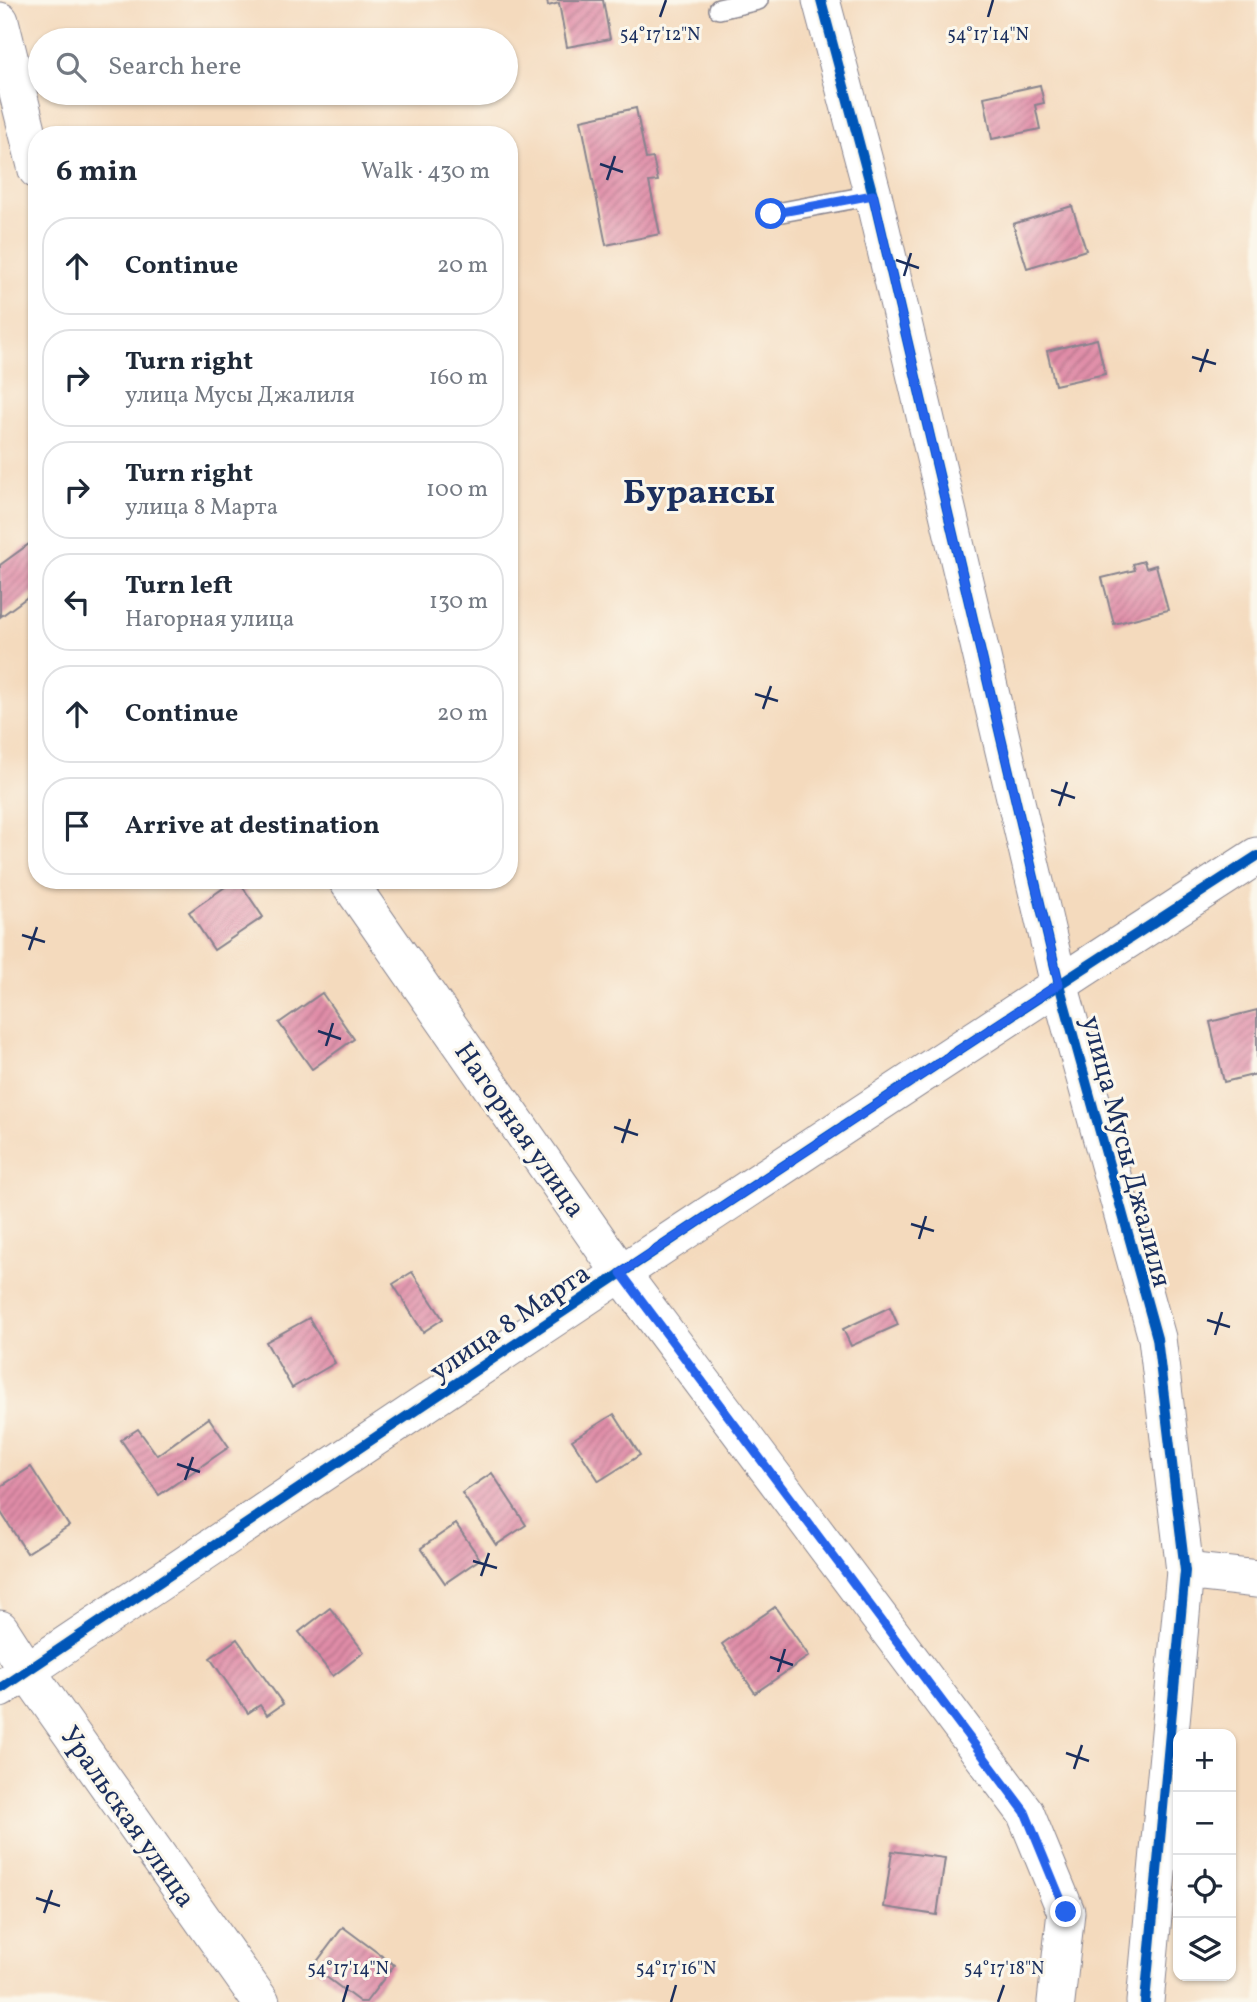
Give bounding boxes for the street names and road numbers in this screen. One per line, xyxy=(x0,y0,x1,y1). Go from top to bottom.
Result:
street label: улица Мусы Джалиля xyxy=(1071,1012,1181,1292)
street label: Нагорная улица xyxy=(444,1035,594,1226)
street label: улица 8 Марта xyxy=(422,1255,599,1391)
street label: Уральская улица xyxy=(50,1719,204,1916)

